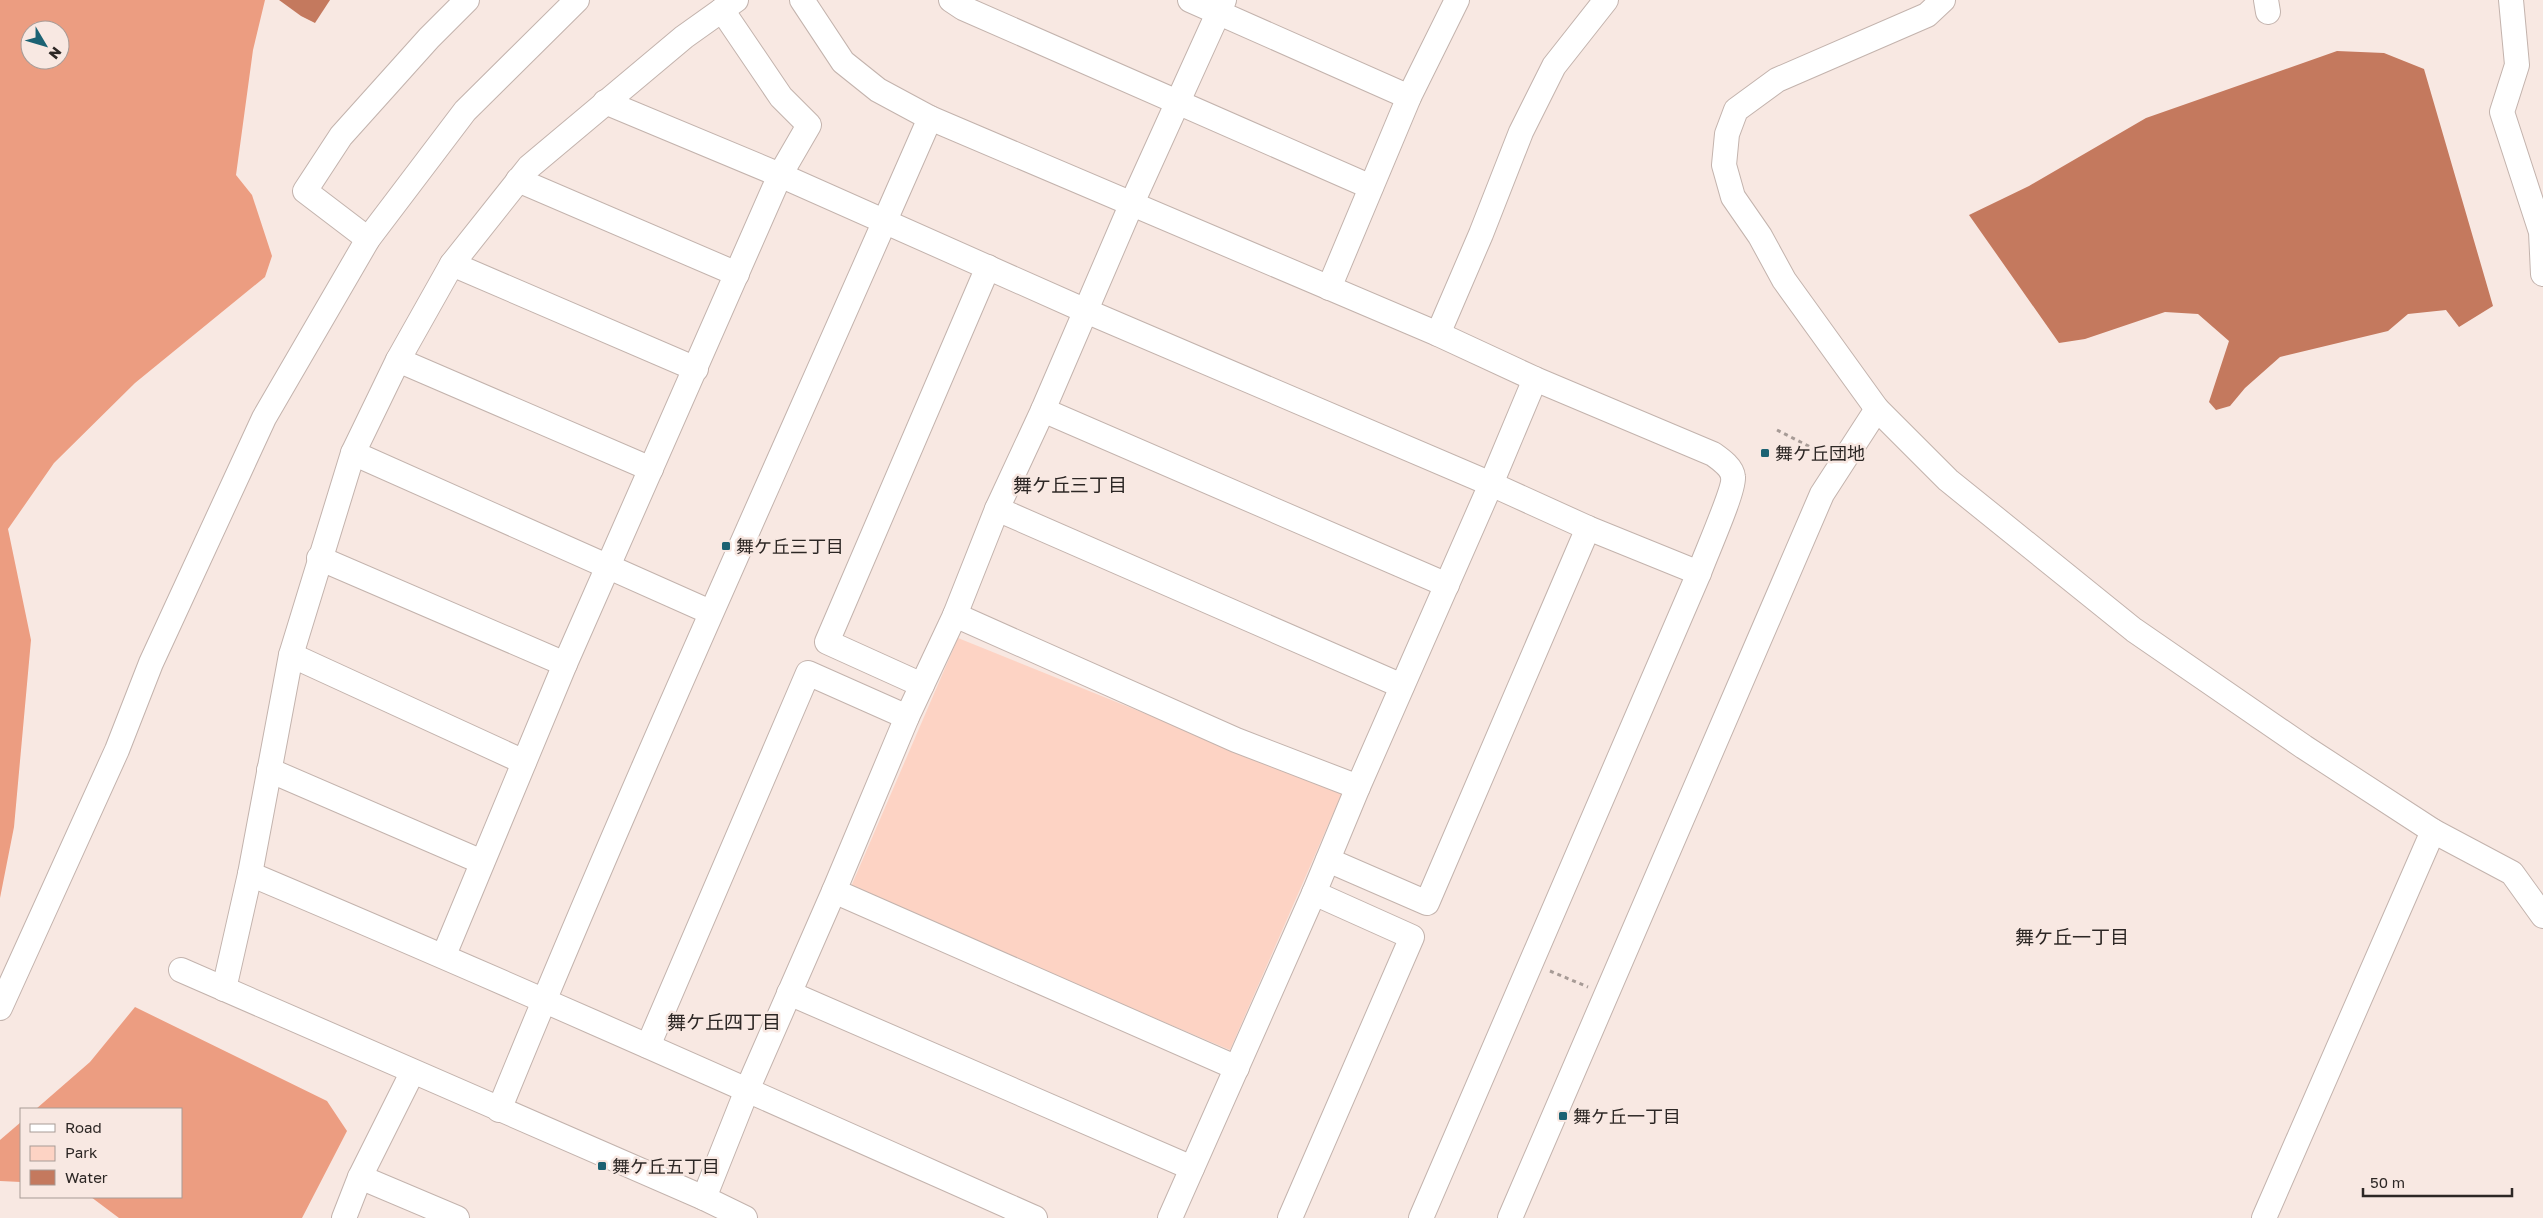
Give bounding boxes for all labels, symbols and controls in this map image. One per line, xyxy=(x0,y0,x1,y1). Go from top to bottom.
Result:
north arrow xyxy=(20,20,70,70)
text: N xyxy=(46,44,66,63)
place label: 舞ケ丘団地 xyxy=(1775,442,1865,464)
marker: 舞ケ丘団地 xyxy=(1759,447,1771,459)
district label: 舞ケ丘三丁目 xyxy=(1013,473,1127,496)
place label: 舞ケ丘三丁目 xyxy=(736,535,844,557)
marker: 舞ケ丘三丁目 xyxy=(720,540,732,552)
district label: 舞ケ丘一丁目 xyxy=(2015,925,2129,948)
district label: 舞ケ丘四丁目 xyxy=(667,1010,781,1033)
place label: 舞ケ丘一丁目 xyxy=(1573,1105,1681,1127)
legend xyxy=(20,1108,182,1198)
marker: 舞ケ丘一丁目 xyxy=(1557,1110,1569,1122)
text: Road xyxy=(65,1118,102,1136)
text: Park xyxy=(65,1143,98,1161)
place label: 舞ケ丘五丁目 xyxy=(612,1155,720,1177)
marker: 舞ケ丘五丁目 xyxy=(596,1160,608,1172)
scale bar xyxy=(2363,1166,2512,1198)
text: Water xyxy=(65,1168,108,1186)
text: 50 m xyxy=(2370,1173,2405,1191)

